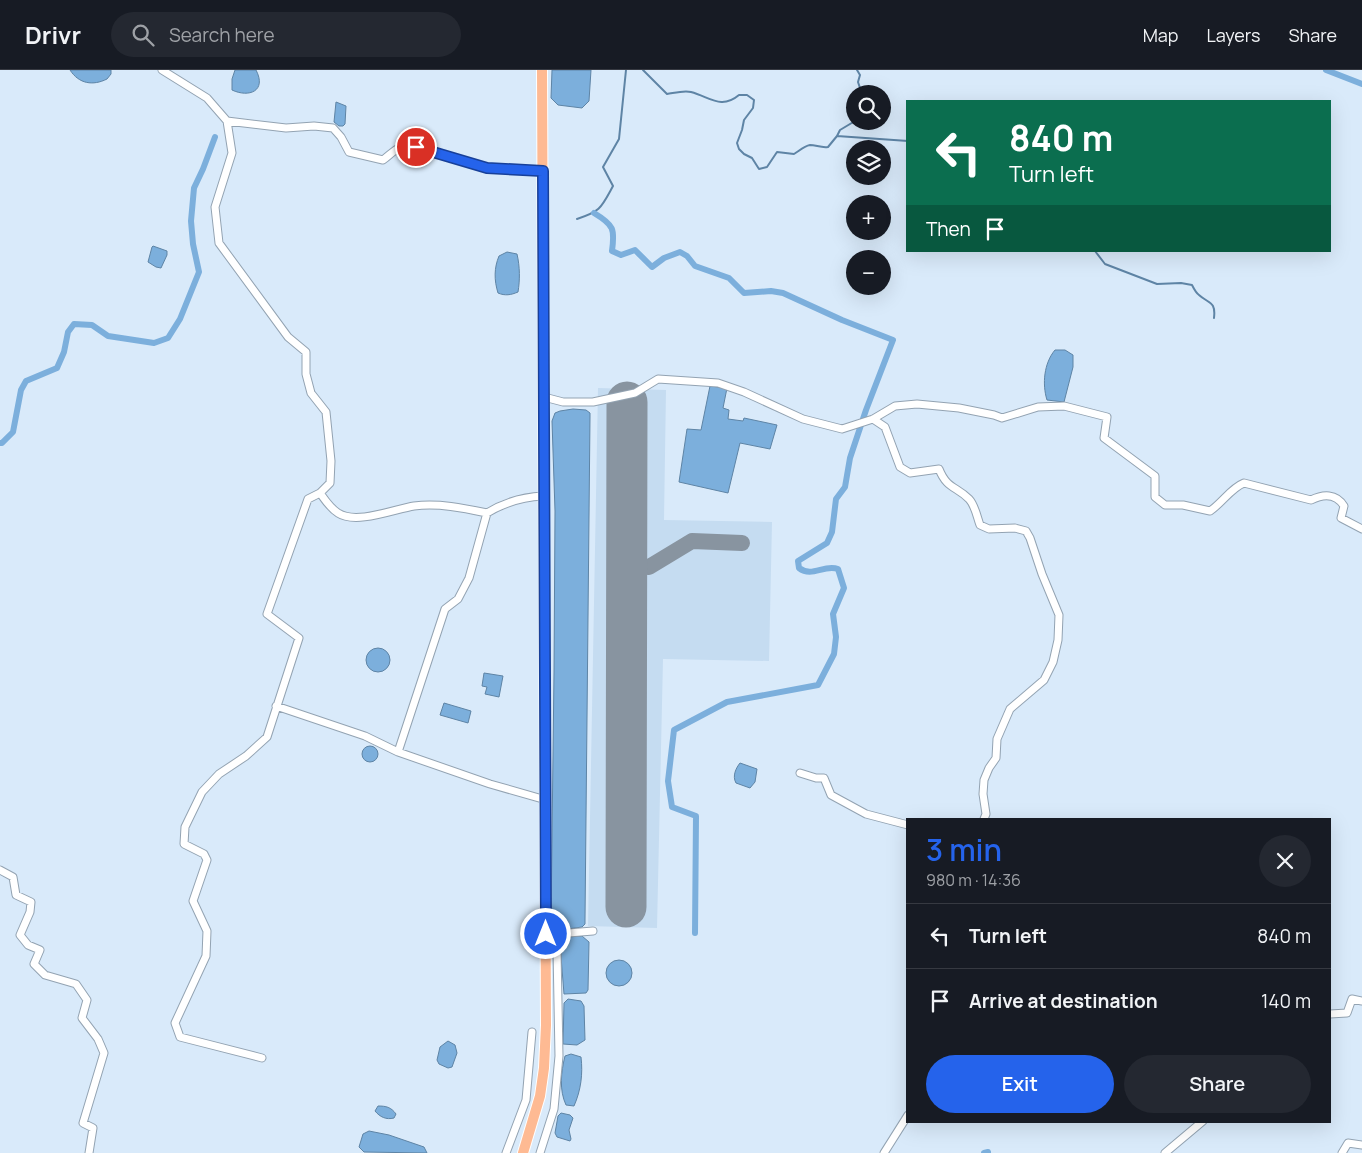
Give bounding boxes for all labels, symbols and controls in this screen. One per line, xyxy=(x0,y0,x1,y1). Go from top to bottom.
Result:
search box xyxy=(111,12,461,57)
text: Drivr xyxy=(25,18,81,51)
icon: search xyxy=(129,21,157,49)
text: Search here xyxy=(169,22,275,48)
text: Map xyxy=(1143,23,1178,47)
text: Layers xyxy=(1206,23,1260,47)
text: Share xyxy=(1288,23,1337,47)
map controls xyxy=(846,85,891,295)
button: search xyxy=(846,85,891,130)
text: 840 m xyxy=(1009,114,1113,162)
icon: left xyxy=(926,120,991,185)
pin xyxy=(395,126,437,168)
icon: arrive xyxy=(402,133,430,161)
button: layers xyxy=(846,140,891,185)
text: Turn left xyxy=(1009,159,1094,189)
button: + xyxy=(846,195,891,240)
icon: arrive xyxy=(981,215,1009,243)
text: Then xyxy=(926,216,971,242)
button: − xyxy=(846,250,891,295)
text: 3 min xyxy=(926,829,1002,870)
button: close xyxy=(1259,835,1311,887)
text: 980 m · 14:36 xyxy=(926,869,1021,891)
position arrow xyxy=(519,907,571,959)
icon: left xyxy=(926,922,954,950)
text: Turn left xyxy=(969,923,1047,949)
text: 840 m xyxy=(1257,923,1311,949)
icon: arrive xyxy=(926,987,954,1015)
text: Arrive at destination xyxy=(969,988,1158,1014)
text: 140 m xyxy=(1261,988,1311,1014)
button: Exit xyxy=(926,1055,1114,1113)
button: Share xyxy=(1124,1055,1311,1113)

